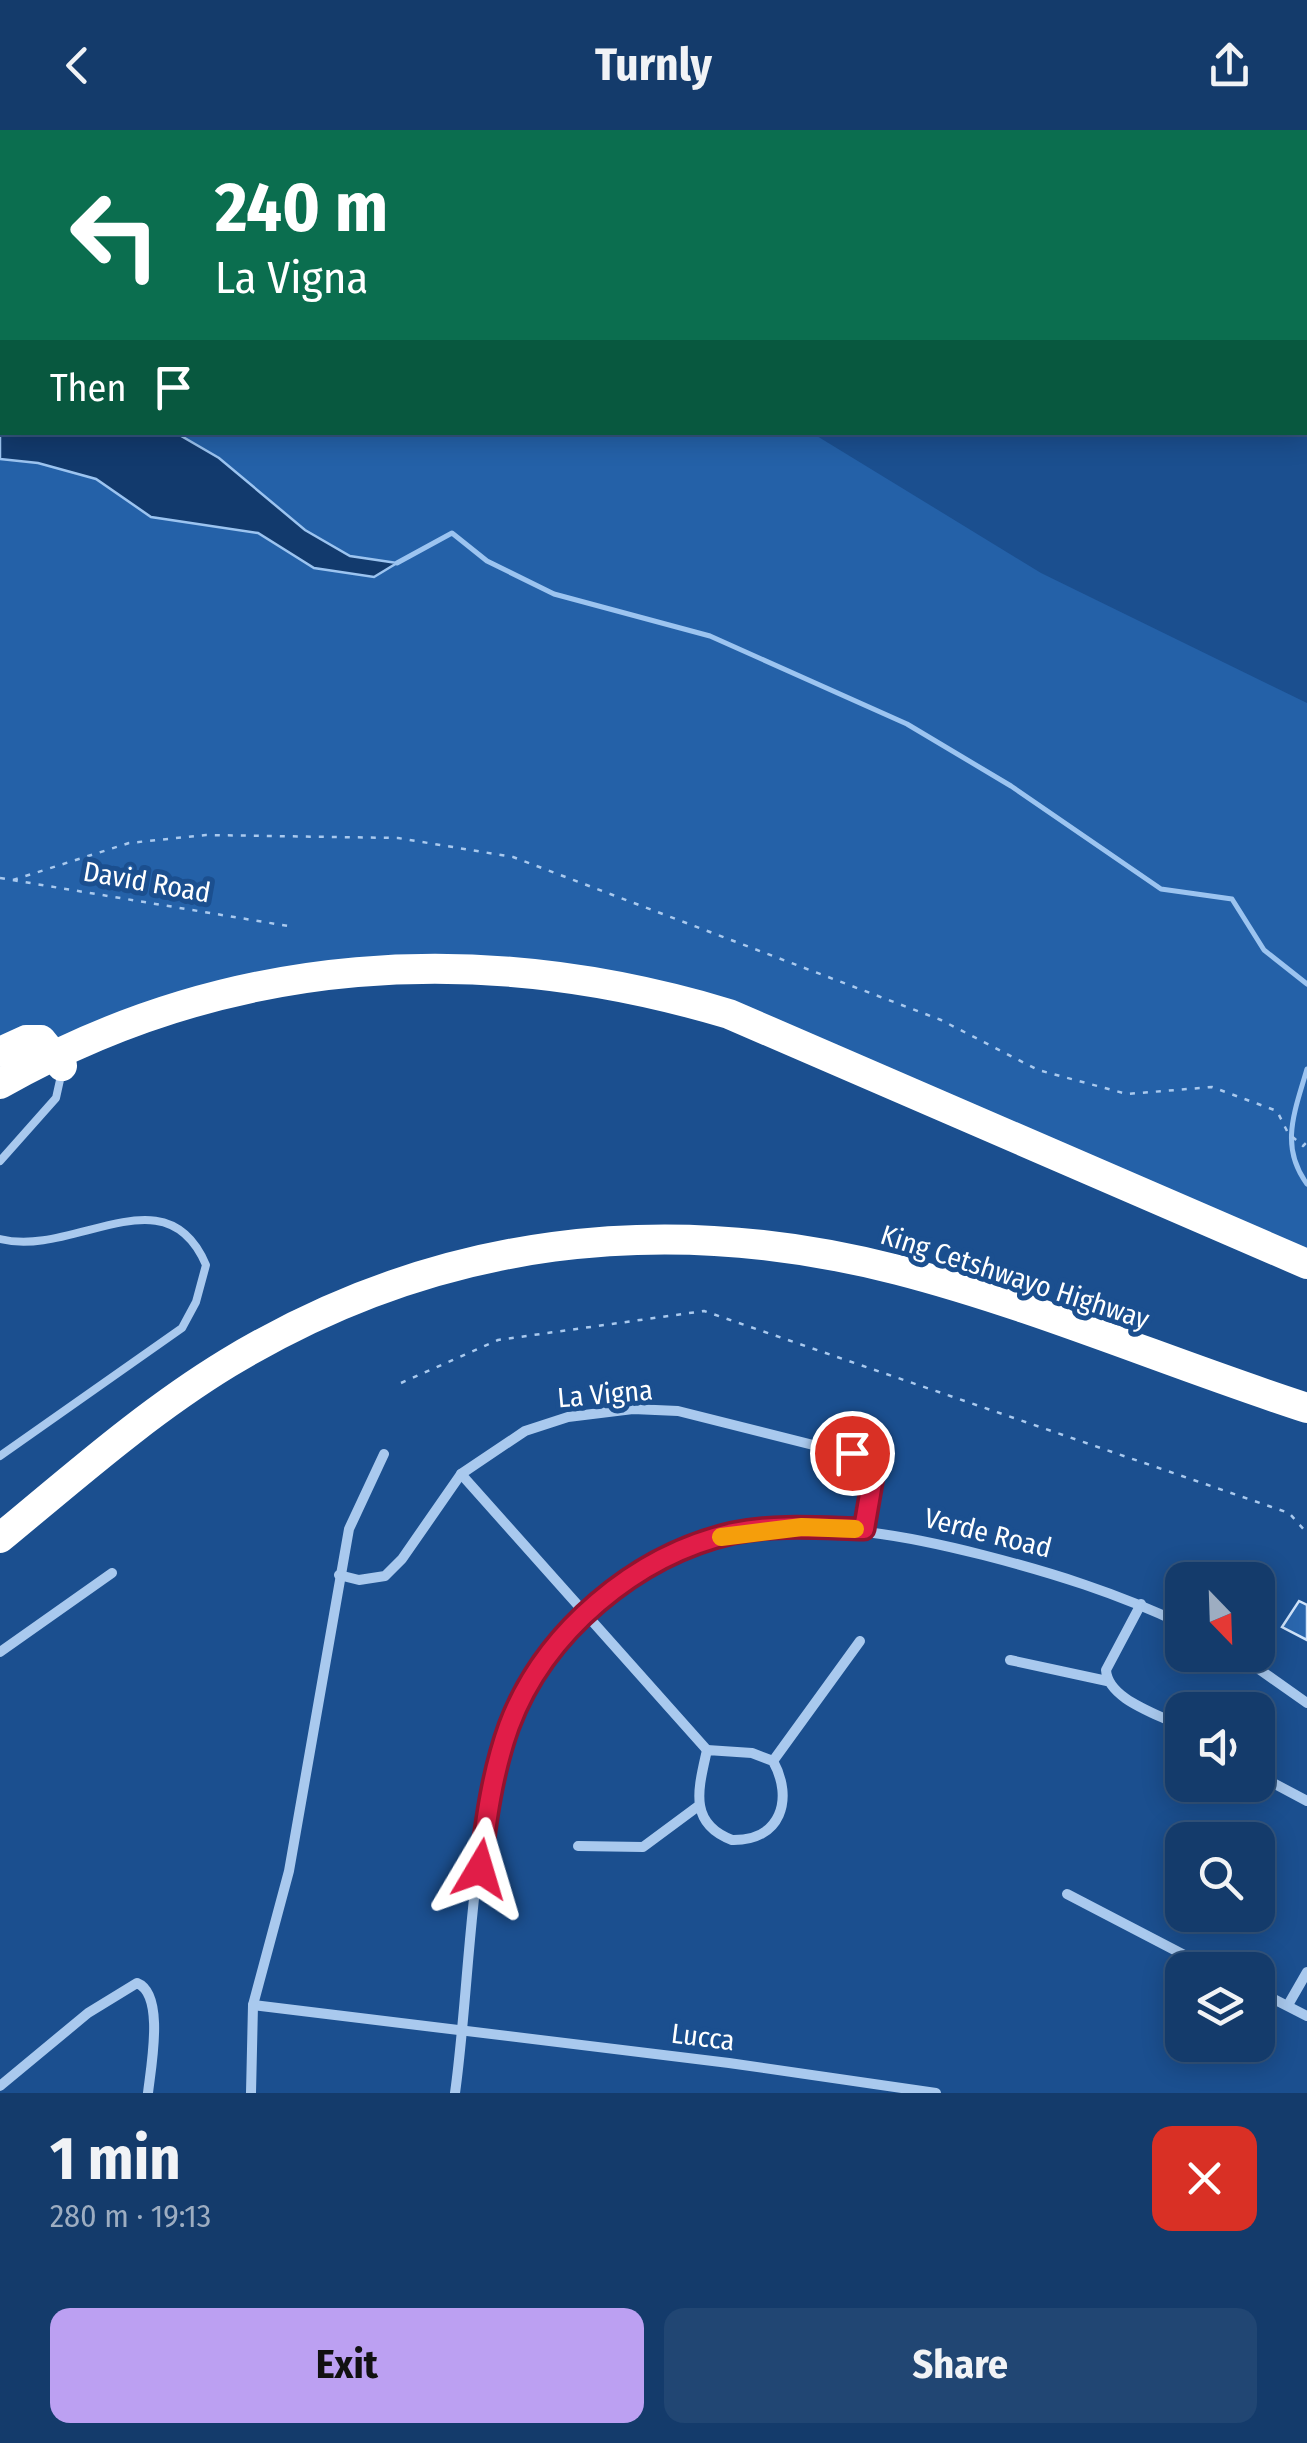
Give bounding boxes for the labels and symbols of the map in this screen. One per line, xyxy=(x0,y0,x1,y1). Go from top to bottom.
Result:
street label: David Road xyxy=(81,855,213,909)
street label: King Cetshwayo Highway xyxy=(877,1218,1154,1336)
street label: La Vigna xyxy=(556,1373,654,1415)
pin xyxy=(810,1411,895,1496)
street label: Verde Road xyxy=(921,1501,1055,1565)
north arrow xyxy=(1165,1562,1275,1672)
position arrow xyxy=(428,1817,532,1921)
street label: Lucca xyxy=(669,2017,737,2057)

